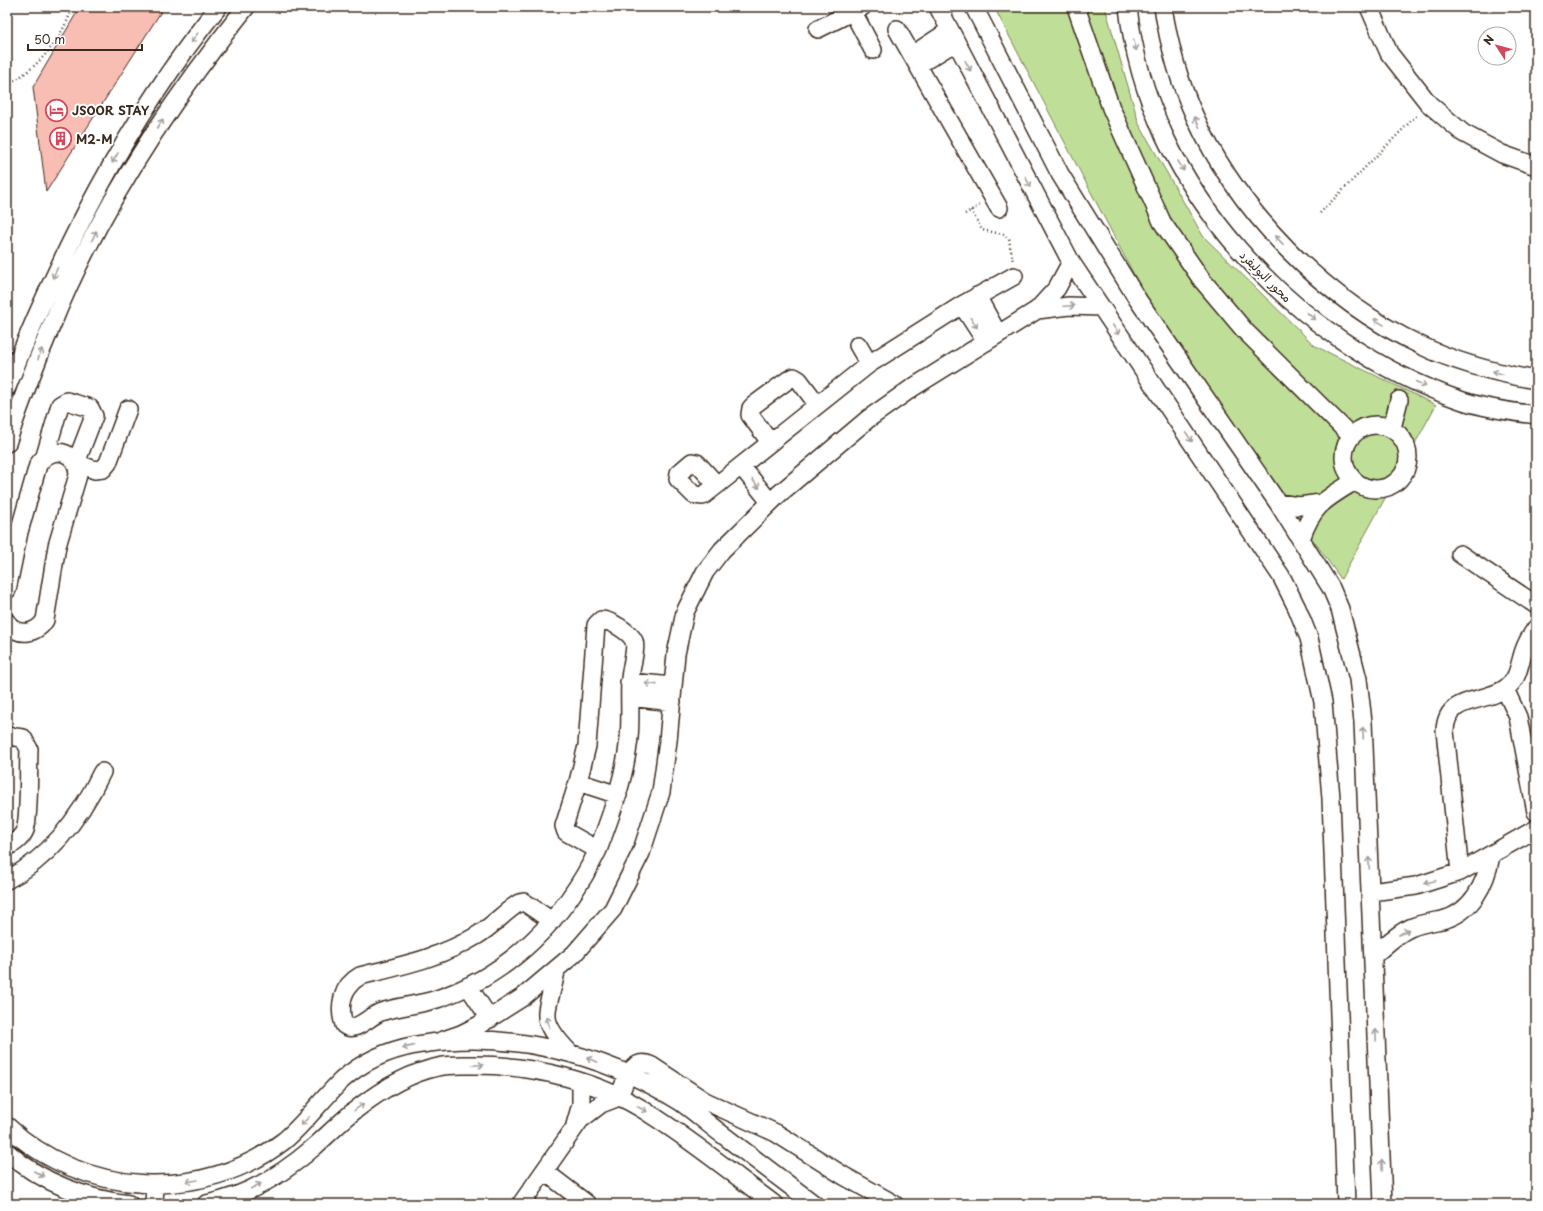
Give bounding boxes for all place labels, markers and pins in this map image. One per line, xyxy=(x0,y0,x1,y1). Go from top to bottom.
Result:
hotel icon: JSOOR STAY xyxy=(43,97,69,123)
place label: JSOOR STAY xyxy=(72,101,150,119)
building icon: M2-M xyxy=(47,126,73,152)
place label: M2-M xyxy=(76,130,112,148)

